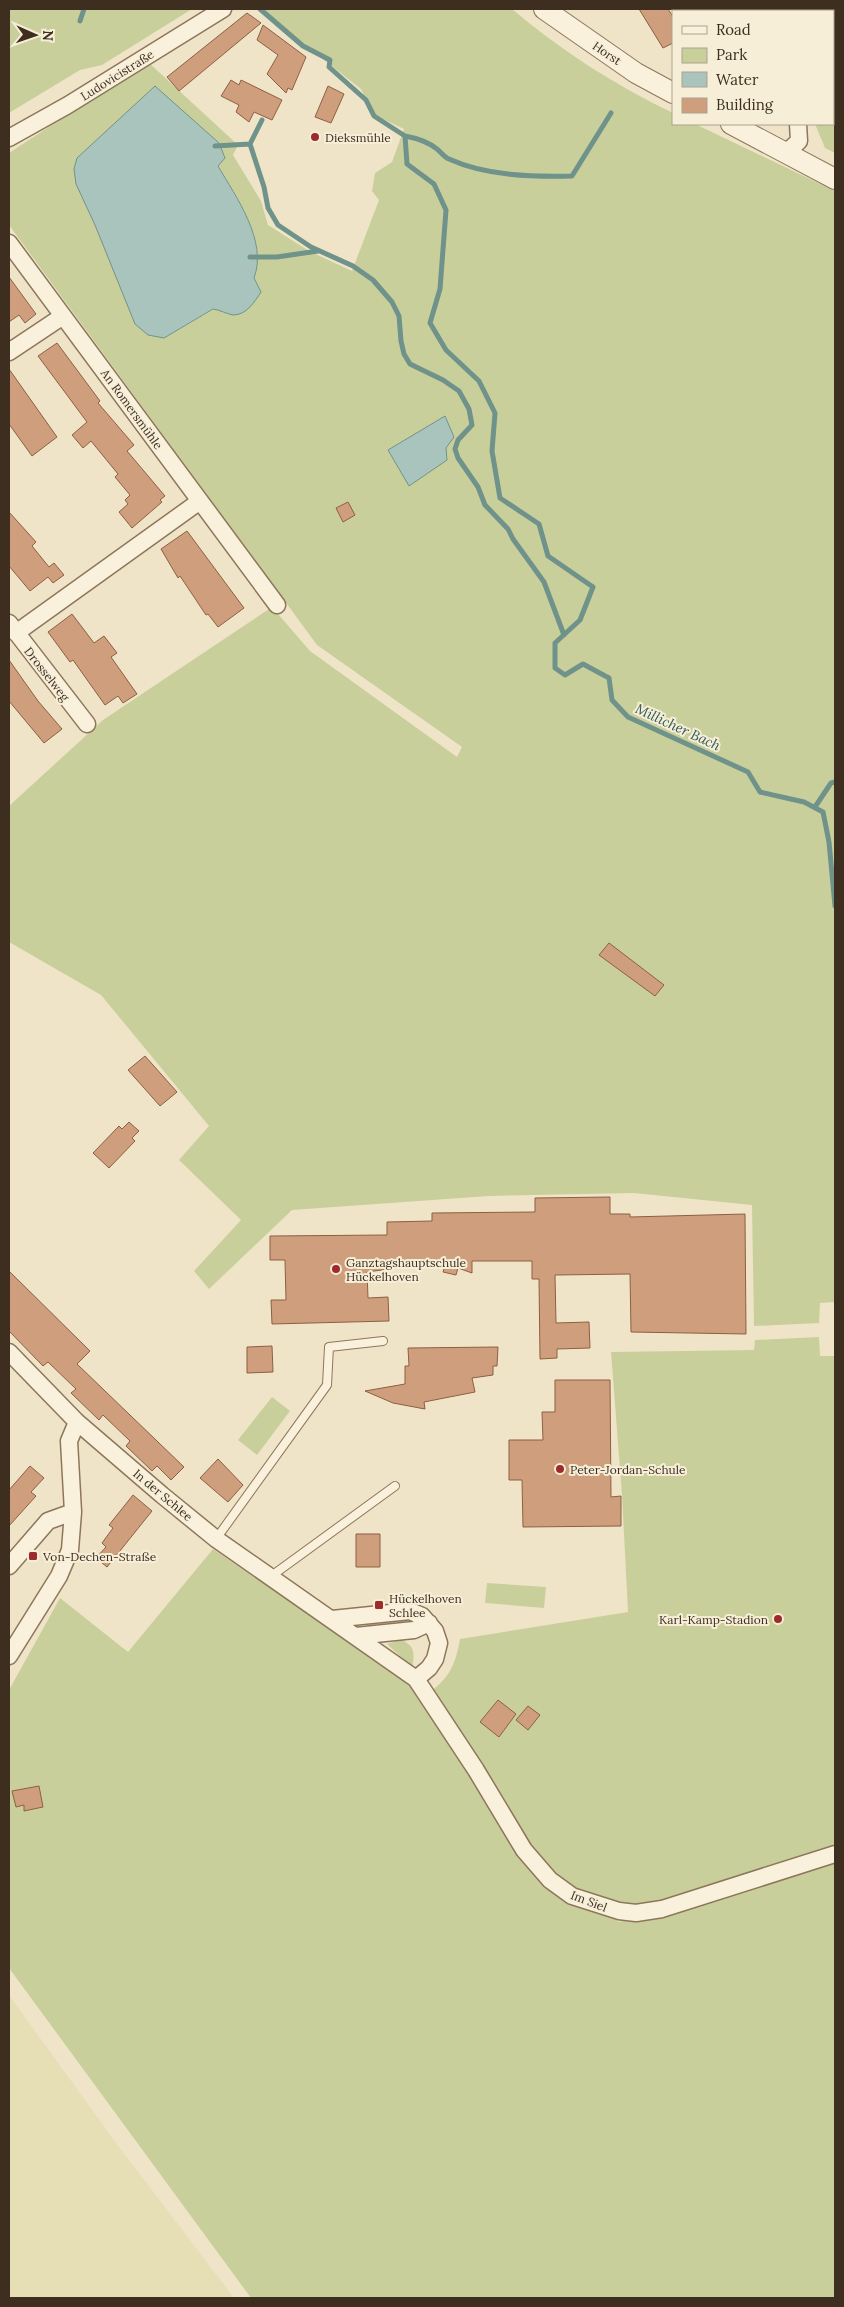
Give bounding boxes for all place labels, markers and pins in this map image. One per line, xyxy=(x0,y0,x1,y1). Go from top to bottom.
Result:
place label: Dieksmühle xyxy=(325,130,391,145)
marker: Dieksmühle xyxy=(309,131,321,143)
place label: Ganztagshauptschule Hückelhoven xyxy=(346,1255,467,1284)
marker: Ganztagshauptschule Hückelhoven xyxy=(330,1263,342,1275)
place label: Peter-Jordan-Schule xyxy=(570,1462,686,1477)
marker: Peter-Jordan-Schule xyxy=(554,1463,566,1475)
place label: Von-Dechen-Straße xyxy=(42,1549,157,1564)
marker: Von-Dechen-Straße xyxy=(27,1550,39,1562)
place label: Hückelhoven Schlee xyxy=(389,1591,462,1620)
marker: Hückelhoven Schlee xyxy=(373,1599,385,1611)
place label: Karl-Kamp-Stadion xyxy=(659,1612,768,1627)
marker: Karl-Kamp-Stadion xyxy=(772,1613,784,1625)

